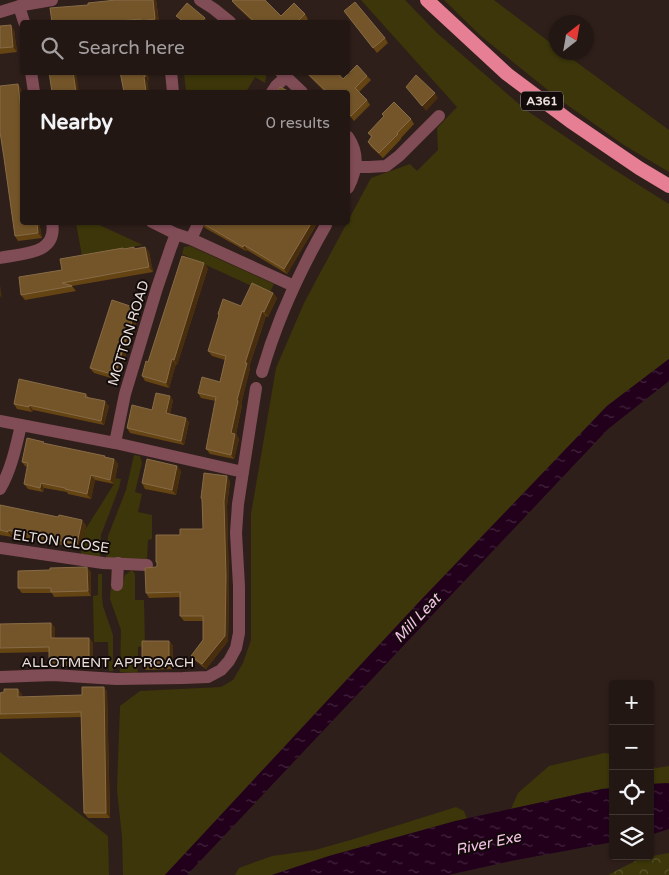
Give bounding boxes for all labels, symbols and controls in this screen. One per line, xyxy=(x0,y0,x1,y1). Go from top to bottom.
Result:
north arrow xyxy=(549,15,594,60)
search box xyxy=(20,20,350,75)
icon: search xyxy=(38,34,66,62)
text: Search here xyxy=(78,37,185,59)
road number: A361 xyxy=(521,92,563,110)
text: Nearby xyxy=(40,110,113,135)
text: 0 results xyxy=(266,113,330,133)
street label: MOTTON ROAD xyxy=(104,278,153,388)
street label: ELTON CLOSE xyxy=(12,526,110,557)
water label: Mill Leat xyxy=(390,588,446,646)
street label: ALLOTMENT APPROACH xyxy=(22,654,194,671)
map controls xyxy=(609,680,654,860)
button: + xyxy=(609,680,654,725)
button: − xyxy=(609,725,654,770)
button: locate xyxy=(609,770,654,815)
button: layers xyxy=(609,815,654,860)
water label: River Exe xyxy=(454,827,524,859)

